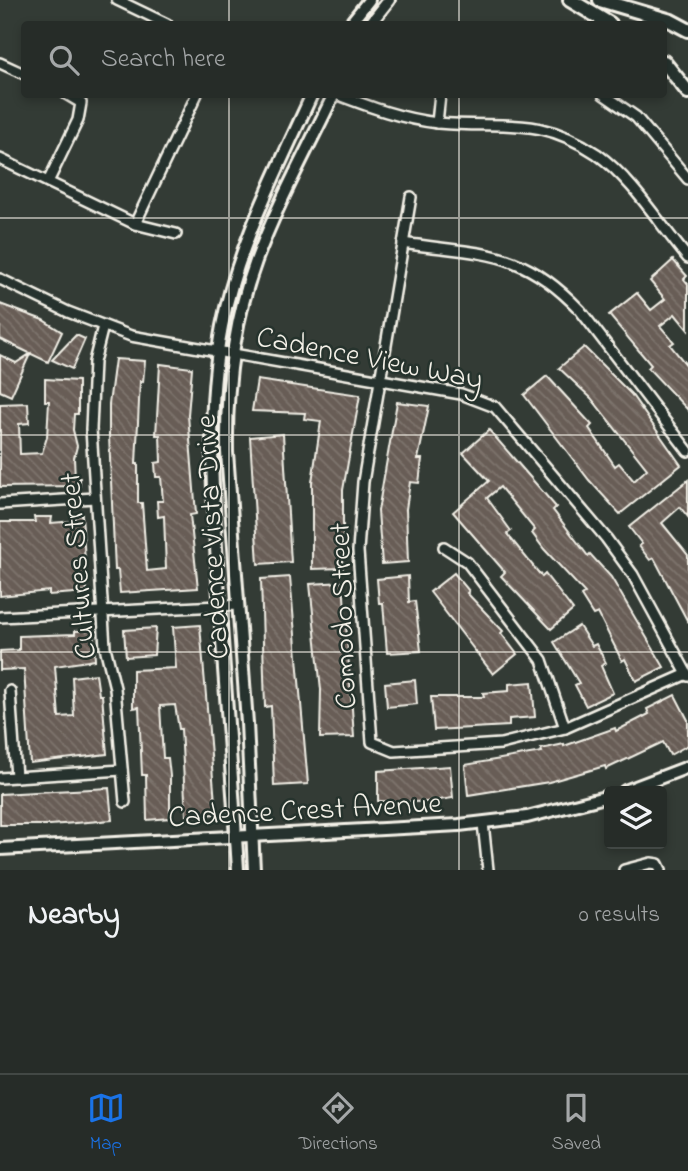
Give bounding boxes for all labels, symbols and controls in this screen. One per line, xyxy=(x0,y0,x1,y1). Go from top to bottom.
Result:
search box xyxy=(21,21,667,98)
icon: search xyxy=(45,41,83,79)
text: Search here xyxy=(101,41,226,79)
street label: Cadence View Way xyxy=(252,316,486,403)
street label: Cadence Vista Drive xyxy=(186,413,242,660)
street label: Cultures Street xyxy=(50,471,110,661)
street label: Comodo Street xyxy=(320,522,370,710)
street label: Cadence Crest Avenue xyxy=(167,783,444,841)
map controls xyxy=(604,786,667,849)
button: layers xyxy=(604,786,667,849)
text: Nearby xyxy=(28,894,120,938)
text: 0 results xyxy=(579,899,660,932)
tab: Map xyxy=(87,1089,125,1158)
tab: Directions xyxy=(299,1089,378,1158)
tab: Saved xyxy=(552,1089,601,1158)

